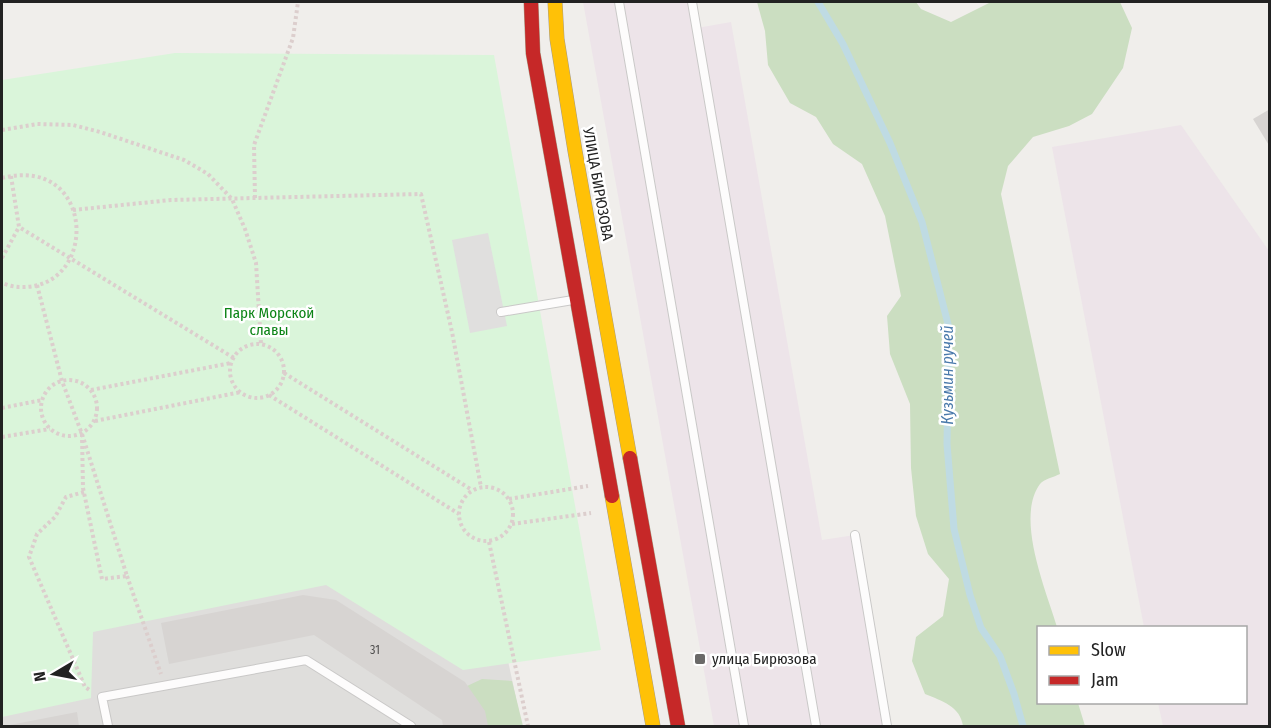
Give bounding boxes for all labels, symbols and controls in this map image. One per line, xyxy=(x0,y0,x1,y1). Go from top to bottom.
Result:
street label: УЛИЦА БИРЮЗОВА xyxy=(579,125,617,242)
park label: Парк Морской славы xyxy=(224,304,314,339)
water label: Кузьмин ручей xyxy=(938,325,957,425)
legend xyxy=(1037,626,1247,704)
text: Slow xyxy=(1091,639,1126,661)
house number: 31 xyxy=(370,643,380,657)
north arrow xyxy=(24,644,84,704)
place label: улица Бирюзова xyxy=(712,650,817,668)
marker: улица Бирюзова xyxy=(693,652,707,666)
text: Jam xyxy=(1091,669,1119,691)
text: N xyxy=(30,670,50,683)

